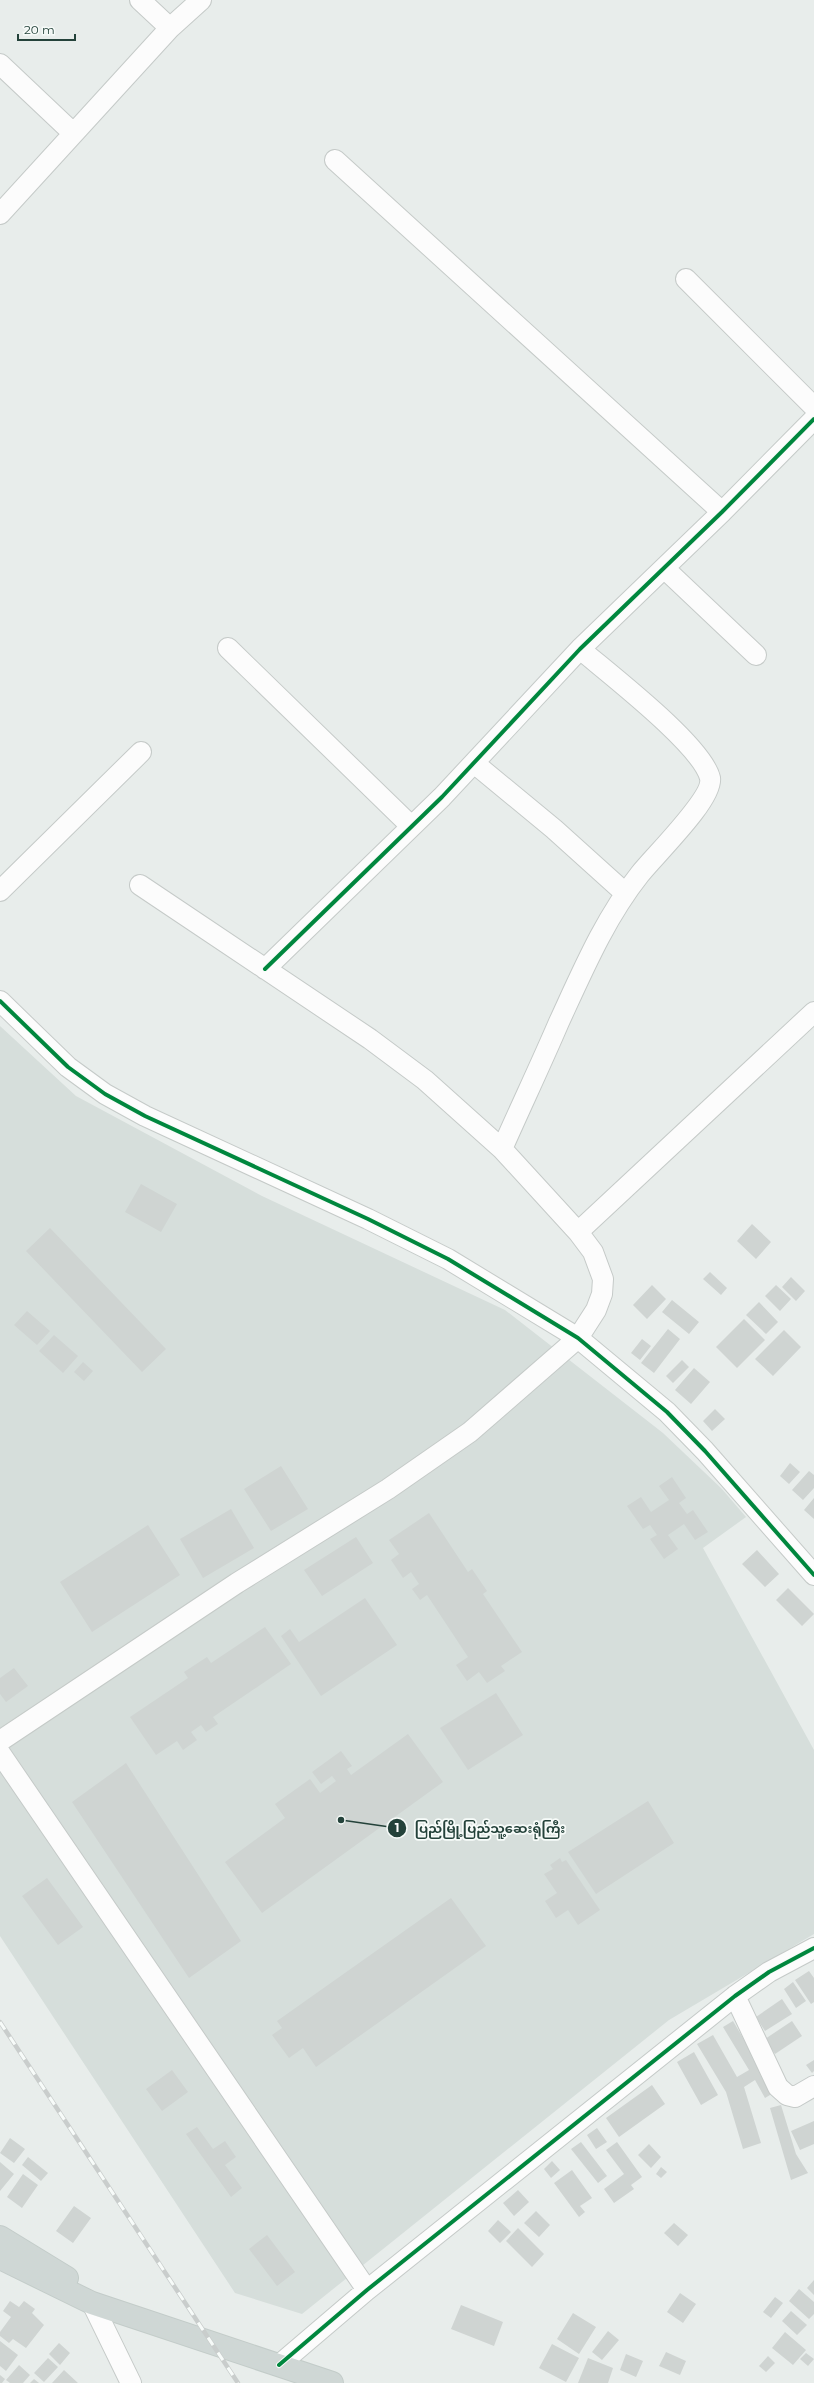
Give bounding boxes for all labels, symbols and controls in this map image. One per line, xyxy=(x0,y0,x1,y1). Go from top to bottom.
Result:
scale bar xyxy=(18,16,75,42)
text: 20 m xyxy=(24,22,55,37)
callout: ပြည်မြို့ပြည်သူ့ဆေးရုံကြီး xyxy=(387,1816,574,1841)
text: ပြည်မြို့ပြည်သူ့ဆေးရုံကြီး xyxy=(415,1819,565,1840)
text: 1 xyxy=(395,1820,399,1835)

